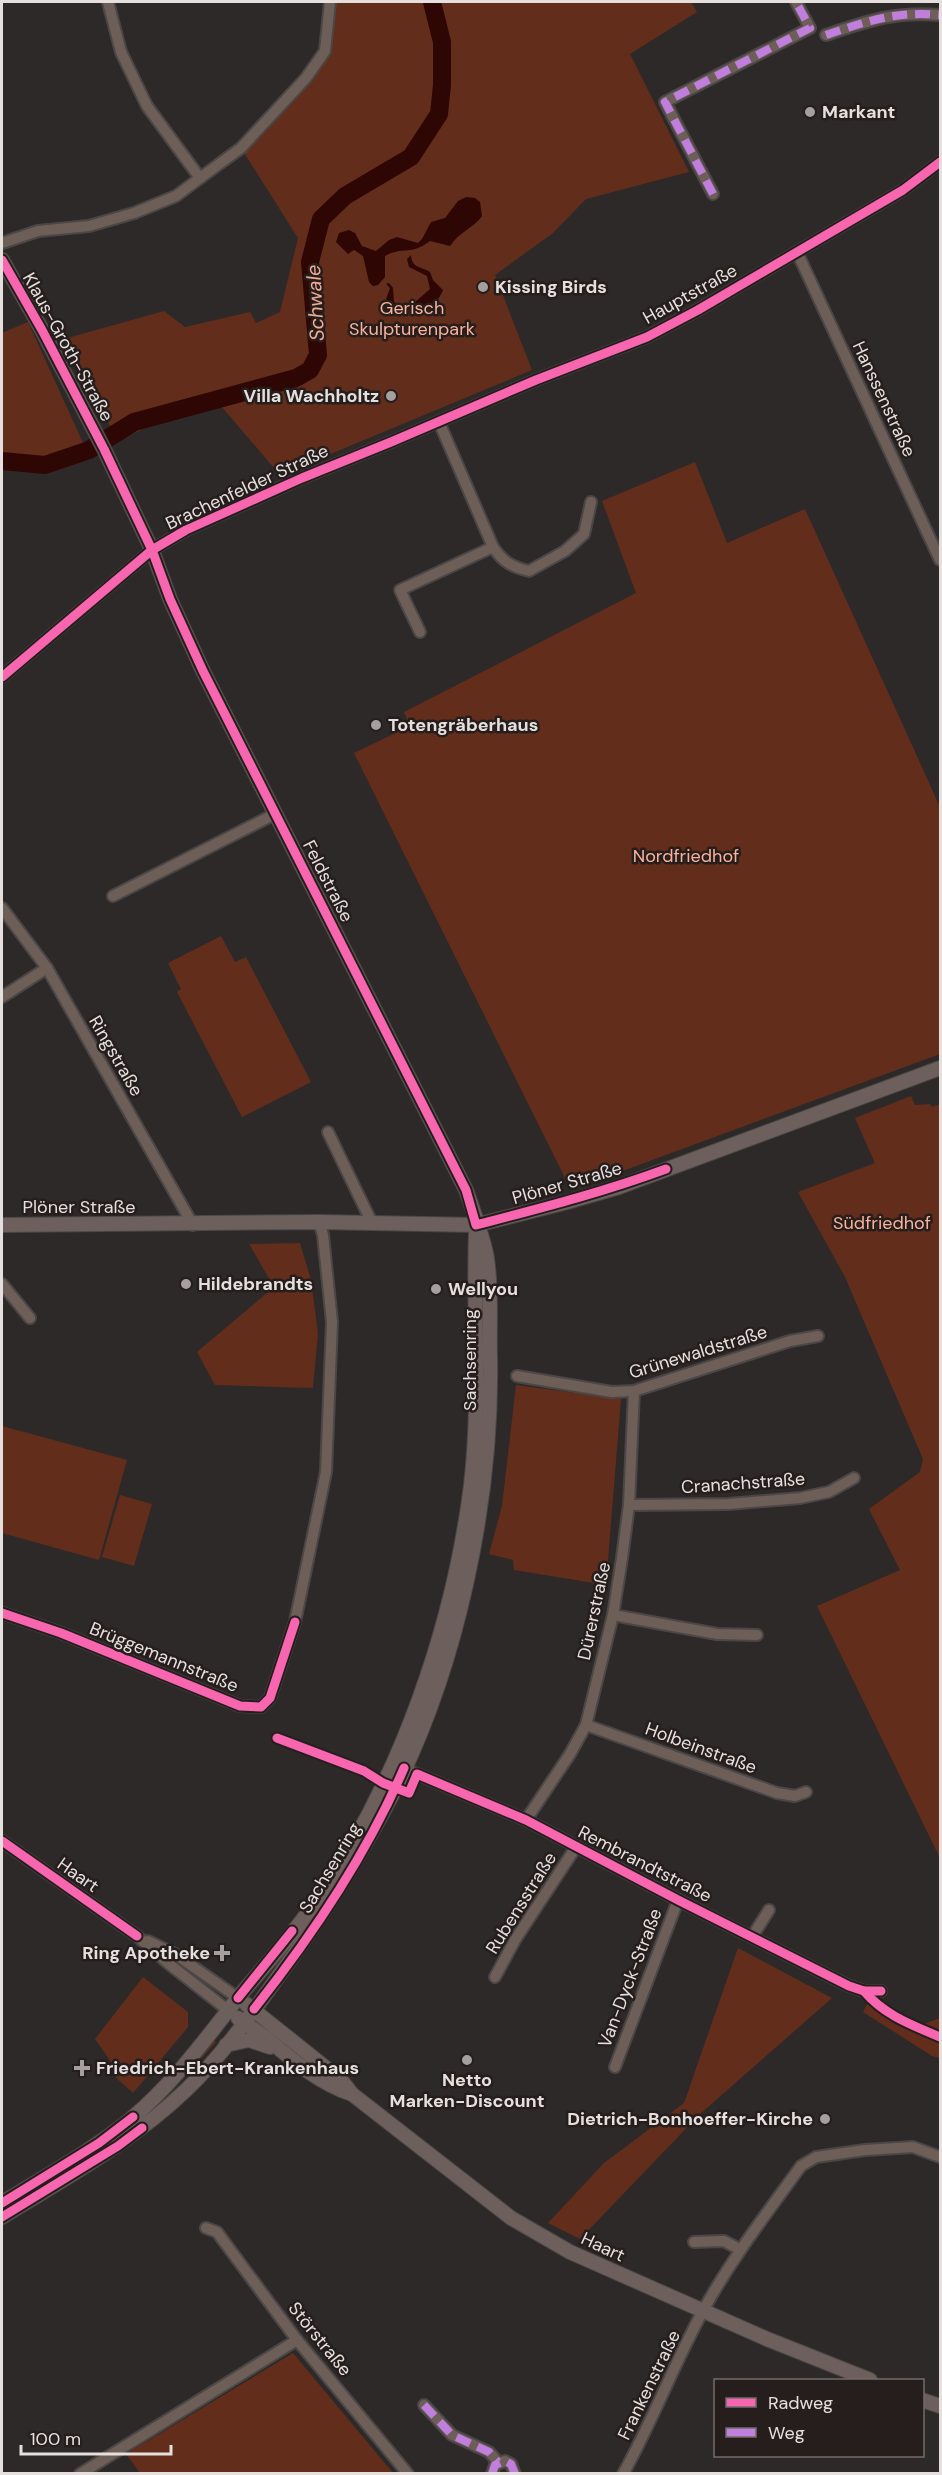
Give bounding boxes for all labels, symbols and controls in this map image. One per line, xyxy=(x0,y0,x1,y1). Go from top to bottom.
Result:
place label: Markant xyxy=(822,100,895,124)
marker: Markant xyxy=(803,105,817,119)
street label: Hauptstraße xyxy=(639,258,741,330)
water label: Schwale xyxy=(300,264,330,342)
street label: Klaus-Groth-Straße xyxy=(17,268,119,426)
place label: Kissing Birds xyxy=(495,275,607,299)
marker: Kissing Birds xyxy=(476,280,490,294)
park label: Gerisch Skulpturenpark xyxy=(349,296,475,341)
street label: Hanssenstraße xyxy=(847,337,921,461)
place label: Villa Wachholtz xyxy=(244,384,379,408)
marker: Villa Wachholtz xyxy=(384,389,398,403)
street label: Brachenfelder Straße xyxy=(162,439,332,535)
place label: Totengräberhaus xyxy=(388,713,538,737)
marker: Totengräberhaus xyxy=(369,718,383,732)
street label: Feldstraße xyxy=(297,836,359,926)
park label: Nordfriedhof xyxy=(633,844,739,868)
street label: Ringstraße xyxy=(83,1011,149,1101)
street label: Plöner Straße xyxy=(509,1156,625,1210)
street label: Plöner Straße xyxy=(23,1195,135,1219)
park label: Südfriedhof xyxy=(833,1211,931,1235)
place label: Hildebrandts xyxy=(198,1272,313,1296)
marker: Hildebrandts xyxy=(179,1277,193,1291)
place label: Wellyou xyxy=(448,1277,518,1301)
marker: Wellyou xyxy=(429,1282,443,1296)
street label: Sachsenring xyxy=(458,1309,482,1411)
street label: Grünewaldstraße xyxy=(626,1320,770,1384)
street label: Cranachstraße xyxy=(680,1467,806,1499)
street label: Dürerstraße xyxy=(572,1560,616,1662)
street label: Brüggemannstraße xyxy=(86,1616,242,1698)
street label: Holbeinstraße xyxy=(642,1717,760,1779)
street label: Sachsenring xyxy=(293,1818,367,1918)
street label: Rembrandtstraße xyxy=(574,1820,716,1908)
street label: Rubensstraße xyxy=(480,1848,562,1958)
street label: Haart xyxy=(52,1852,104,1898)
street label: Van-Dyck-Straße xyxy=(592,1905,668,2051)
place label: Ring Apotheke xyxy=(82,1941,210,1965)
marker: Ring Apotheke xyxy=(215,1946,229,1960)
marker: Netto Marken-Discount xyxy=(460,2053,474,2067)
place label: Friedrich-Ebert-Krankenhaus xyxy=(96,2056,359,2080)
marker: Friedrich-Ebert-Krankenhaus xyxy=(73,2059,91,2077)
place label: Netto Marken-Discount xyxy=(390,2068,544,2113)
place label: Dietrich-Bonhoeffer-Kirche xyxy=(567,2107,813,2131)
marker: Dietrich-Bonhoeffer-Kirche xyxy=(818,2112,832,2126)
street label: Haart xyxy=(577,2226,629,2268)
street label: Störstraße xyxy=(283,2297,357,2381)
street label: Frankenstraße xyxy=(612,2326,686,2444)
legend xyxy=(714,2379,924,2457)
text: Radweg xyxy=(768,2391,833,2415)
scale bar xyxy=(21,2418,171,2456)
text: Weg xyxy=(768,2421,805,2445)
text: 100 m xyxy=(30,2427,81,2451)

